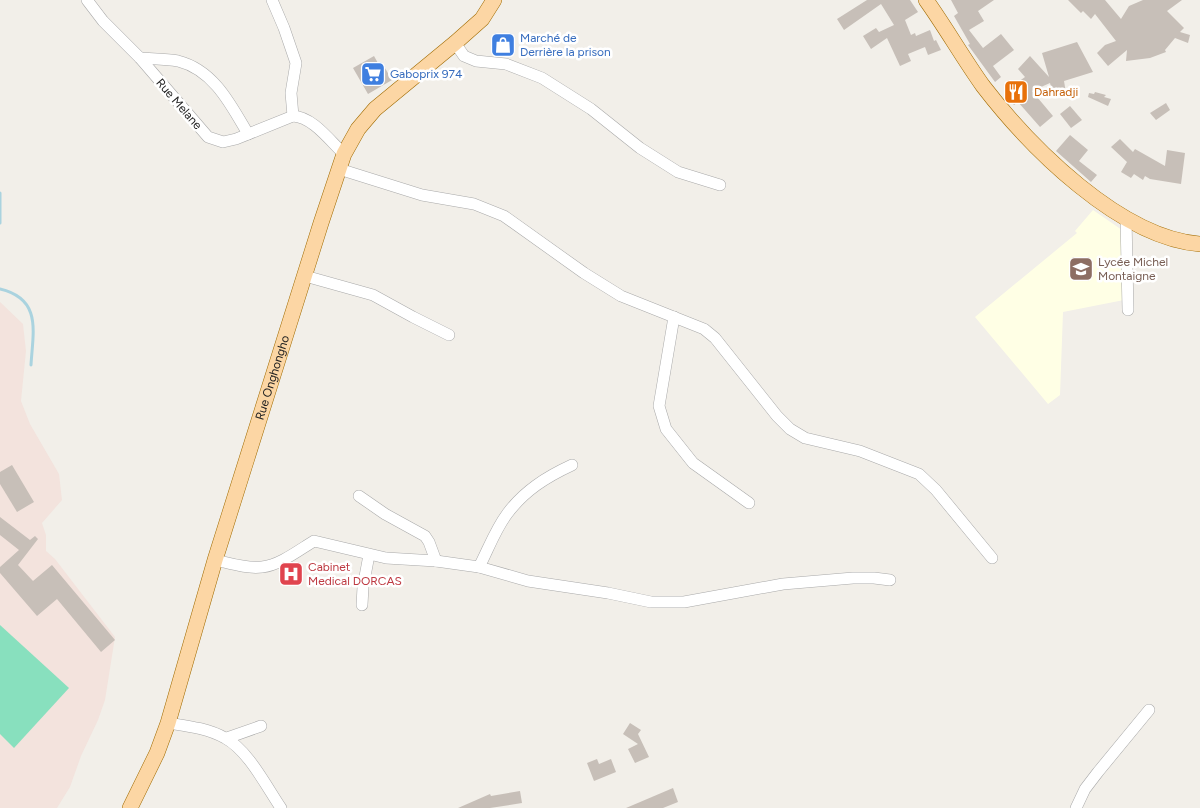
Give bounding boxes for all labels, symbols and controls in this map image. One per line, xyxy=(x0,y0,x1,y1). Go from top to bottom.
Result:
place label: Marché de Derrière la prison xyxy=(520,31,611,59)
shop icon: Marché de Derrière la prison xyxy=(490,32,516,58)
supermarket icon: Gaboprix 974 xyxy=(360,61,386,87)
place label: Gaboprix 974 xyxy=(390,67,463,81)
street label: Rue Melane xyxy=(153,76,205,132)
restaurant icon: Dahradji xyxy=(1003,79,1029,105)
place label: Dahradji xyxy=(1034,85,1078,99)
place label: Lycée Michel Montaigne xyxy=(1098,255,1168,283)
school or university icon: Lycée Michel Montaigne xyxy=(1068,256,1094,282)
street label: Rue Onghongho xyxy=(252,334,292,422)
place label: Cabinet Medical DORCAS xyxy=(308,560,402,588)
hospital icon: Cabinet Medical DORCAS xyxy=(278,561,304,587)

